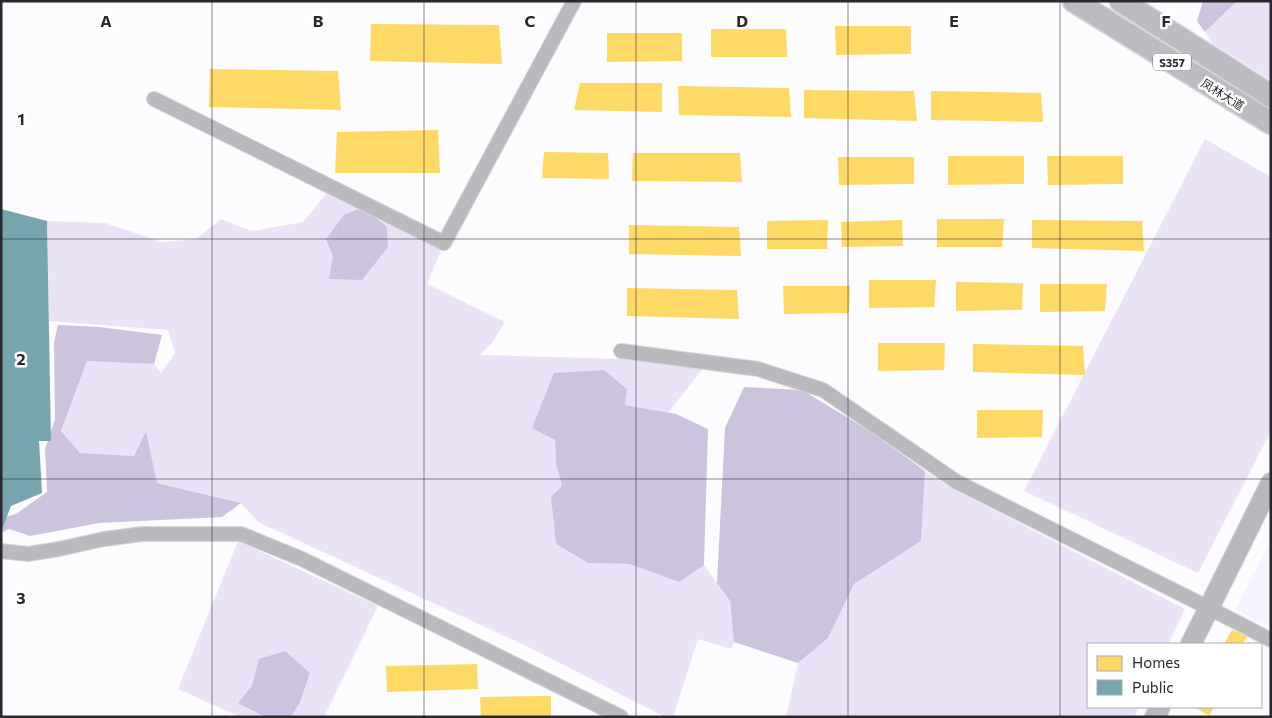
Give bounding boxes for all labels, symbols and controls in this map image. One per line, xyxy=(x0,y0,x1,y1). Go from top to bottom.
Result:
text: A xyxy=(100,11,112,30)
text: B xyxy=(313,11,324,30)
text: C xyxy=(525,11,536,30)
text: D xyxy=(736,11,748,30)
text: E xyxy=(949,11,959,30)
text: F xyxy=(1161,11,1171,30)
road number: S357 xyxy=(1153,54,1191,70)
street label: 凤林大道 xyxy=(1199,75,1247,113)
text: 1 xyxy=(17,109,25,128)
text: 2 xyxy=(16,349,26,368)
text: 3 xyxy=(16,588,26,607)
legend xyxy=(1087,643,1262,708)
text: Homes xyxy=(1132,653,1180,671)
text: Public xyxy=(1132,678,1174,696)

